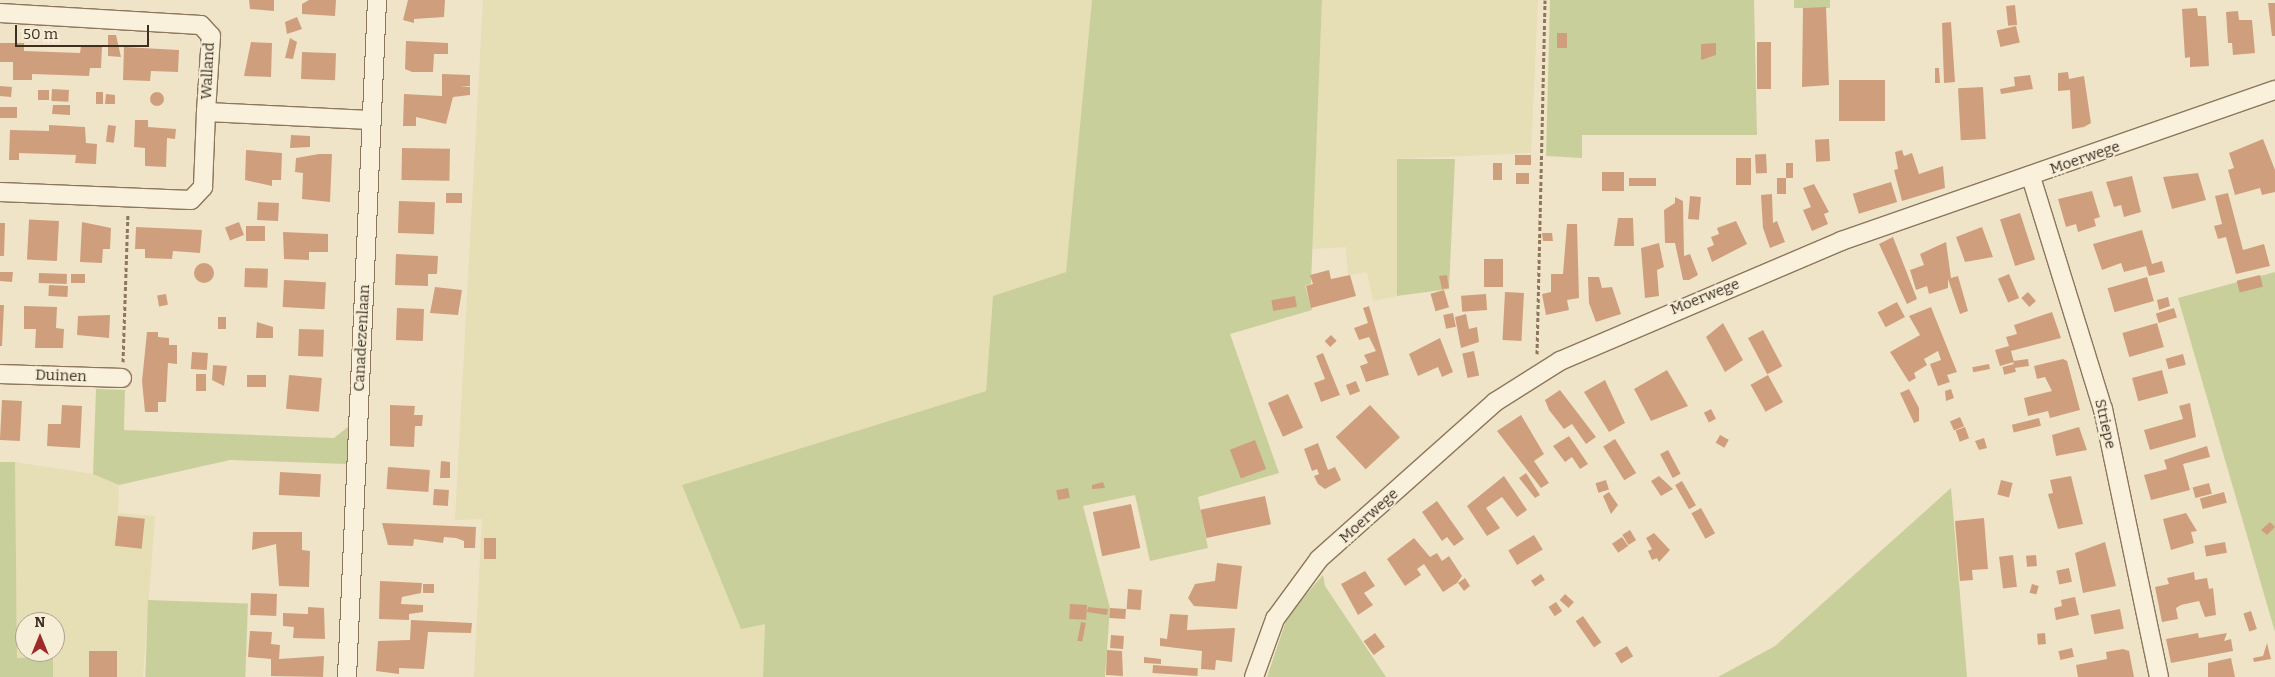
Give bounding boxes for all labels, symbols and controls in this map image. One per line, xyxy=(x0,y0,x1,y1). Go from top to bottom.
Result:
scale bar xyxy=(18,15,151,47)
text: 50 m xyxy=(23,25,58,43)
street label: Walland xyxy=(198,42,218,100)
street label: Moerwege xyxy=(2048,138,2122,178)
street label: Moerwege xyxy=(1668,275,1742,319)
street label: Canadezenlaan xyxy=(350,284,374,392)
street label: Duinen xyxy=(35,366,87,386)
street label: Striepe xyxy=(2091,397,2119,451)
street label: Moerwege xyxy=(1336,485,1402,547)
north arrow xyxy=(15,612,65,662)
text: N xyxy=(35,614,45,631)

